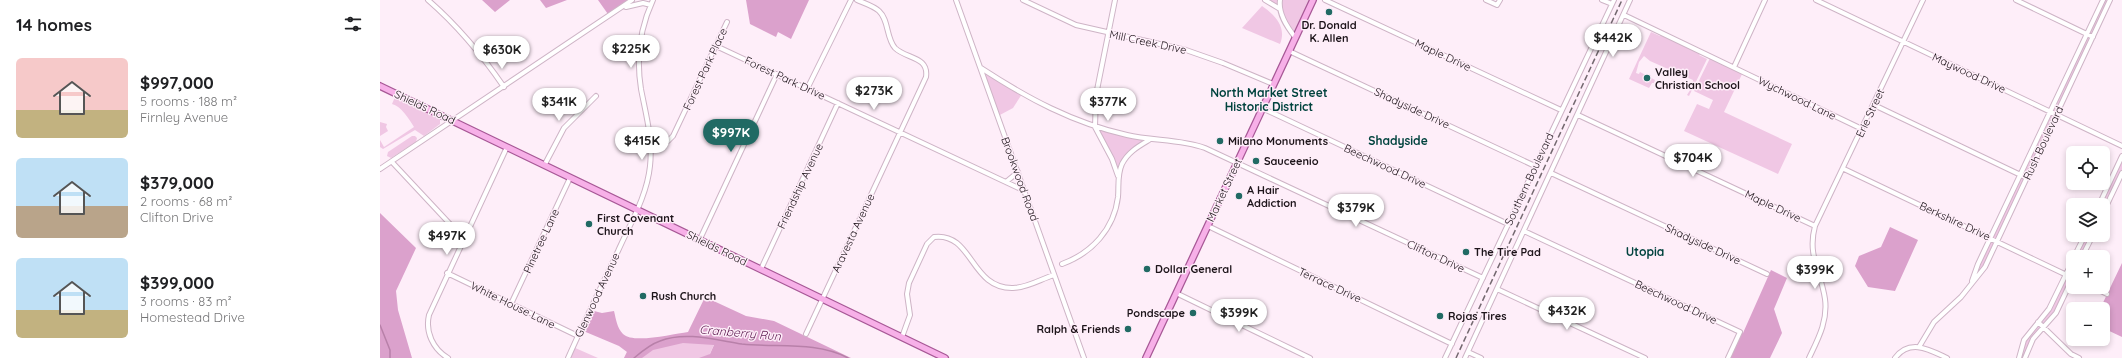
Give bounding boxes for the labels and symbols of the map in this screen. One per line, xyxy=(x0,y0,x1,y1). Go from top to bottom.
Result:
marker: Dr. Donald K. Allen xyxy=(1324,7,1334,17)
place label: Dr. Donald K. Allen xyxy=(1301,18,1357,45)
pin: $442K xyxy=(1585,24,1641,58)
street label: Forest Park Place xyxy=(680,26,730,112)
street label: Mill Creek Drive xyxy=(1108,27,1188,57)
pin: $225K xyxy=(603,35,659,69)
pin: $630K xyxy=(474,36,530,70)
street label: Maple Drive xyxy=(1413,36,1473,74)
street label: Maywood Drive xyxy=(1930,50,2008,96)
street label: Forest Park Drive xyxy=(742,53,828,103)
place label: Valley Christian School xyxy=(1655,65,1740,92)
marker: Valley Christian School xyxy=(1642,73,1652,83)
street label: Wychwood Lane xyxy=(1756,73,1838,123)
pin: $273K xyxy=(846,77,902,111)
street label: Shadyside Drive xyxy=(1372,84,1452,132)
district label: North Market Street Historic District xyxy=(1210,85,1328,114)
street label: Erie Street xyxy=(1853,86,1887,140)
street label: Shields Road xyxy=(392,87,458,127)
pin: $341K xyxy=(531,88,587,122)
pin: $377K xyxy=(1080,88,1136,122)
street label: Rush Boulevard xyxy=(2020,104,2066,182)
pin: $997K xyxy=(703,119,759,153)
pin: $415K xyxy=(614,127,670,161)
street label: Southern Boulevard xyxy=(1501,130,1557,228)
district label: Shadyside xyxy=(1368,133,1428,148)
place label: Milano Monuments xyxy=(1228,134,1328,148)
street label: Brookwood Road xyxy=(998,135,1042,223)
marker: Milano Monuments xyxy=(1215,136,1225,146)
street label: Friendship Avenue xyxy=(774,141,826,231)
street label: Beechwood Drive xyxy=(1342,141,1428,191)
pin: $704K xyxy=(1665,144,1721,178)
place label: Sauceenio xyxy=(1264,154,1319,168)
street label: Market Street xyxy=(1203,156,1245,224)
marker: Sauceenio xyxy=(1251,156,1261,166)
place label: A Hair Addiction xyxy=(1247,183,1297,210)
street label: Maple Drive xyxy=(1743,187,1803,225)
street label: Aravesta Avenue xyxy=(828,191,878,275)
marker: A Hair Addiction xyxy=(1234,191,1244,201)
pin: $379K xyxy=(1328,194,1384,228)
street label: Berkshire Drive xyxy=(1917,198,1993,244)
street label: Pinetree Lane xyxy=(520,206,562,276)
place label: First Covenant Church xyxy=(597,211,674,238)
marker: First Covenant Church xyxy=(584,219,594,229)
street label: Shadyside Drive xyxy=(1663,220,1743,268)
pin: $497K xyxy=(419,222,475,256)
street label: Shields Road xyxy=(684,227,750,269)
street label: Clifton Drive xyxy=(1405,237,1467,275)
district label: Utopia xyxy=(1626,244,1664,259)
place label: The Tire Pad xyxy=(1474,245,1541,259)
marker: The Tire Pad xyxy=(1461,247,1471,257)
street label: Glenwood Avenue xyxy=(571,251,623,339)
pin: $399K xyxy=(1787,256,1843,290)
place label: Dollar General xyxy=(1155,262,1232,276)
marker: Dollar General xyxy=(1142,264,1152,274)
street label: Terrace Drive xyxy=(1296,264,1364,306)
street label: Beechwood Drive xyxy=(1633,277,1719,327)
street label: White House Lane xyxy=(468,278,558,332)
place label: Rush Church xyxy=(651,289,716,303)
marker: Rush Church xyxy=(638,291,648,301)
pin: $432K xyxy=(1539,297,1595,331)
pin: $399K xyxy=(1211,299,1267,333)
place label: Pondscape xyxy=(1127,306,1186,320)
marker: Pondscape xyxy=(1188,308,1198,318)
place label: Rojas Tires xyxy=(1448,309,1507,323)
marker: Rojas Tires xyxy=(1435,311,1445,321)
water label: Cranberry Run xyxy=(699,321,782,344)
place label: Ralph & Friends xyxy=(1036,322,1120,336)
marker: Ralph & Friends xyxy=(1123,324,1133,334)

